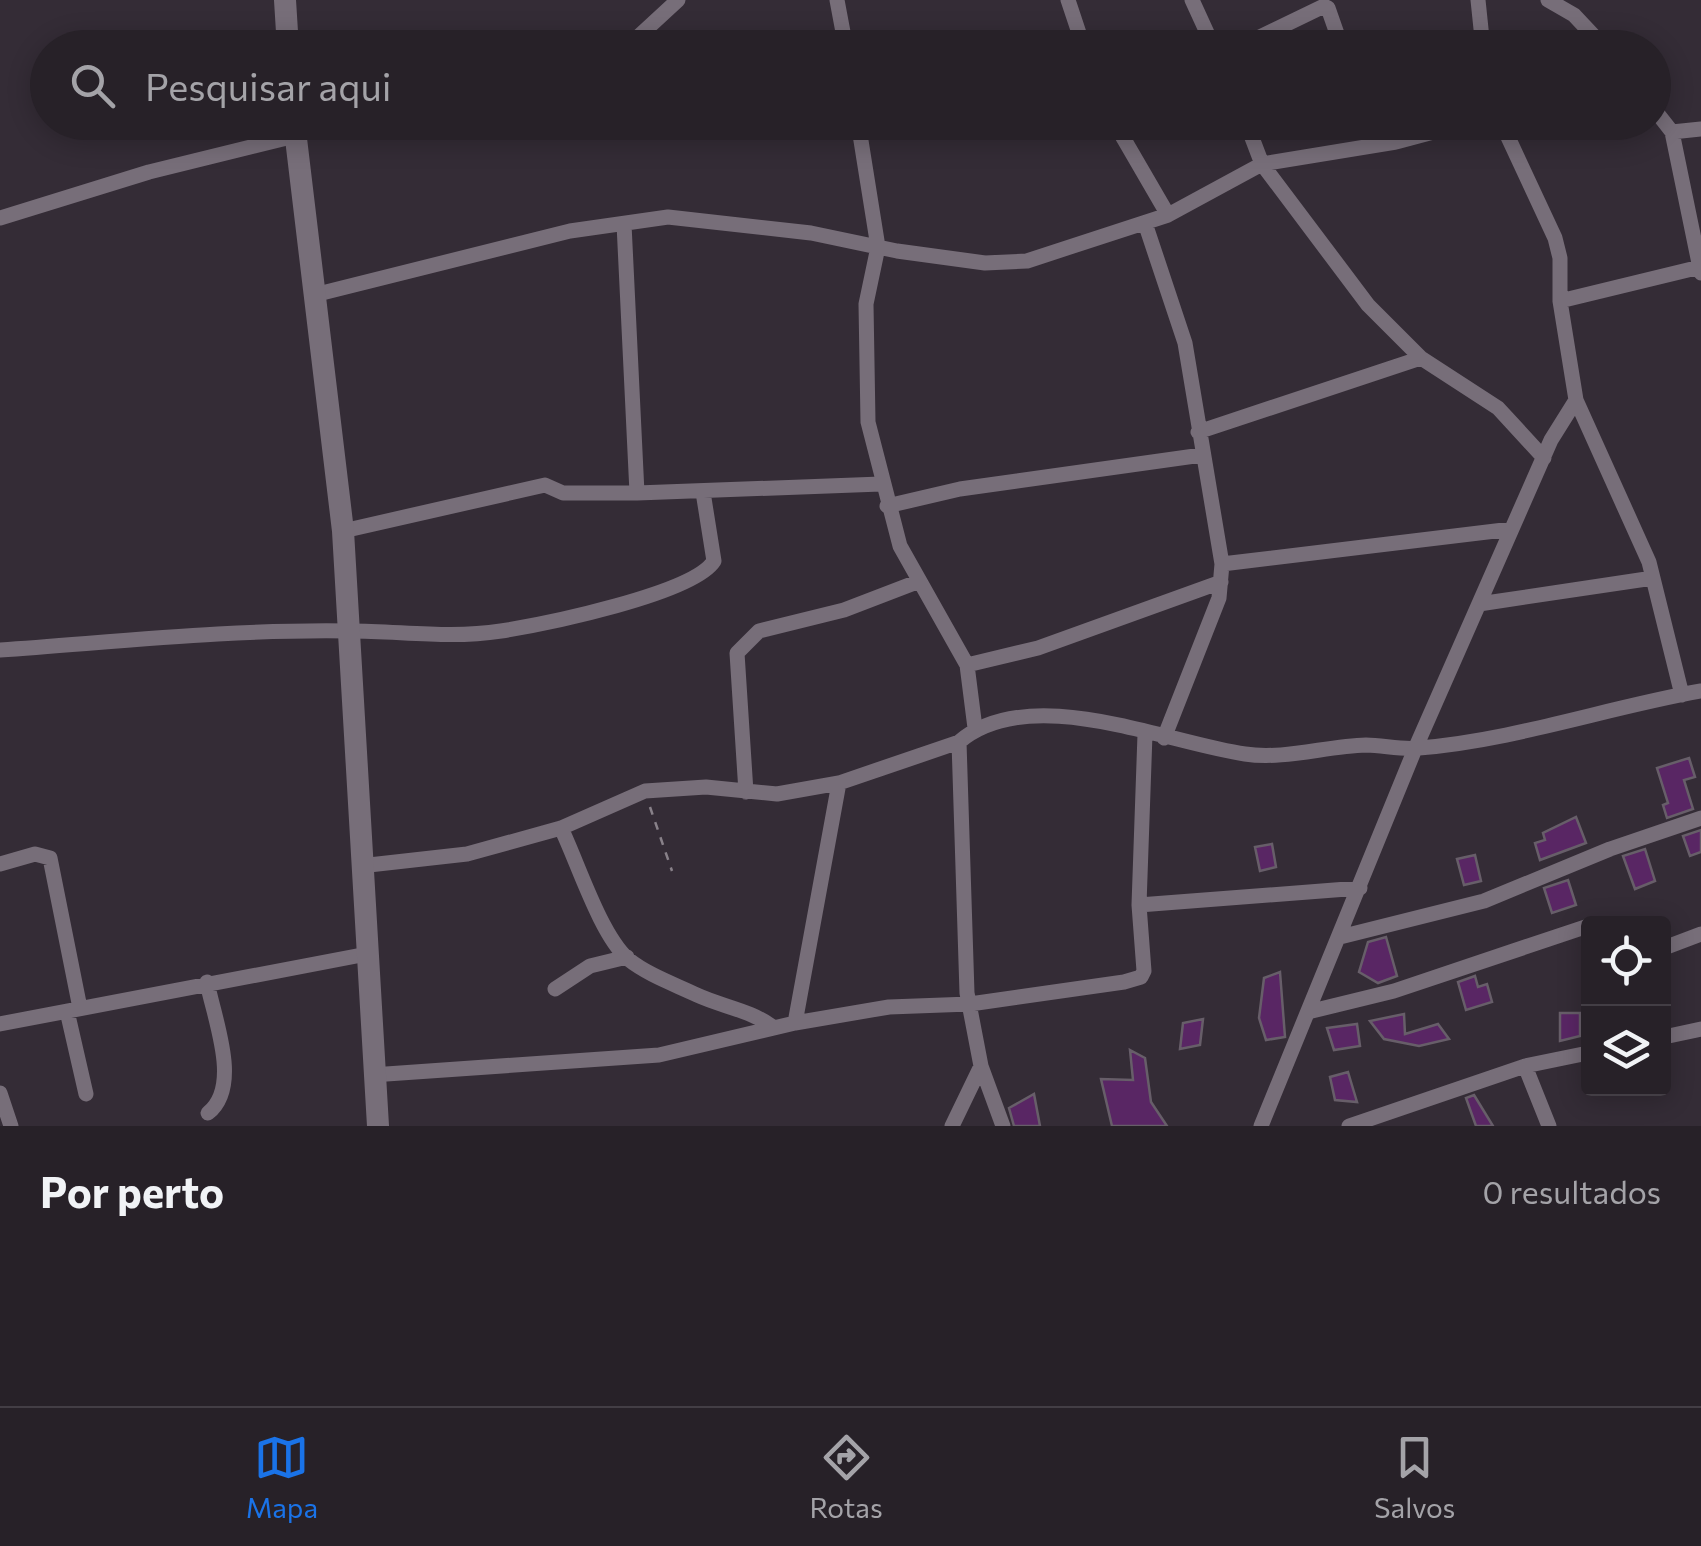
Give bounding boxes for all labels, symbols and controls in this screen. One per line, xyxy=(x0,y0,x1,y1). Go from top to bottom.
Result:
search box xyxy=(30,30,1671,140)
icon: search xyxy=(65,58,120,113)
text: Pesquisar aqui xyxy=(145,62,391,109)
map controls xyxy=(1581,916,1671,1096)
button: locate xyxy=(1581,916,1671,1006)
button: layers xyxy=(1581,1006,1671,1096)
text: Por perto xyxy=(40,1165,224,1217)
text: 0 resultados xyxy=(1483,1171,1661,1211)
tab: Mapa xyxy=(246,1430,318,1524)
tab: Rotas xyxy=(809,1430,883,1524)
tab: Salvos xyxy=(1374,1430,1455,1524)

